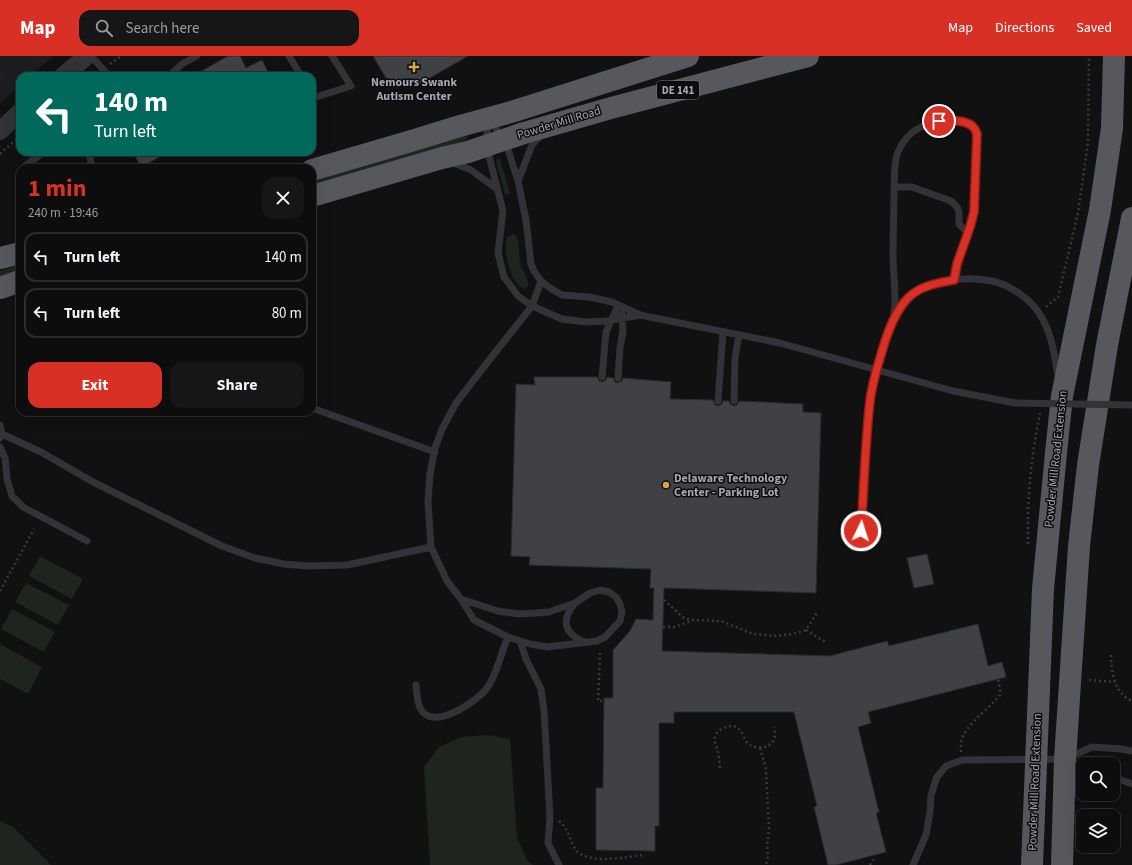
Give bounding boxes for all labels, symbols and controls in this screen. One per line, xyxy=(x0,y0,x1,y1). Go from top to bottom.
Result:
search box xyxy=(79,10,359,46)
text: Map xyxy=(20,15,55,42)
icon: search xyxy=(93,17,115,39)
text: Search here xyxy=(125,18,199,39)
text: Map xyxy=(948,18,973,38)
text: Directions xyxy=(995,18,1054,38)
text: Saved xyxy=(1076,18,1112,38)
marker: Nemours Swank Autism Center xyxy=(408,61,420,73)
place label: Nemours Swank Autism Center xyxy=(371,74,457,105)
road number: DE 141 xyxy=(657,81,699,99)
text: 140 m xyxy=(94,82,168,122)
icon: left xyxy=(28,88,80,140)
street label: Powder Mill Road xyxy=(515,102,603,144)
pin xyxy=(922,104,956,138)
icon: arrive xyxy=(928,110,950,132)
text: Turn left xyxy=(94,119,156,144)
text: 1 min xyxy=(28,171,86,206)
button: close xyxy=(262,177,304,219)
text: 240 m · 19:46 xyxy=(28,204,98,222)
icon: left xyxy=(30,246,52,268)
text: Turn left xyxy=(64,247,120,268)
text: 140 m xyxy=(264,247,302,268)
icon: left xyxy=(30,302,52,324)
text: Turn left xyxy=(64,303,120,324)
text: 80 m xyxy=(272,303,302,324)
button: Exit xyxy=(28,362,162,408)
button: Share xyxy=(170,362,304,408)
street label: Powder Mill Road Extension xyxy=(1040,390,1072,528)
place label: Delaware Technology Center - Parking Lot xyxy=(674,470,788,501)
marker: Delaware Technology Center - Parking Lot xyxy=(661,480,671,490)
position arrow xyxy=(840,510,882,552)
street label: Powder Mill Road Extension xyxy=(1024,713,1046,851)
map controls xyxy=(1076,757,1120,853)
button: search xyxy=(1076,757,1120,801)
button: layers xyxy=(1076,809,1120,853)

